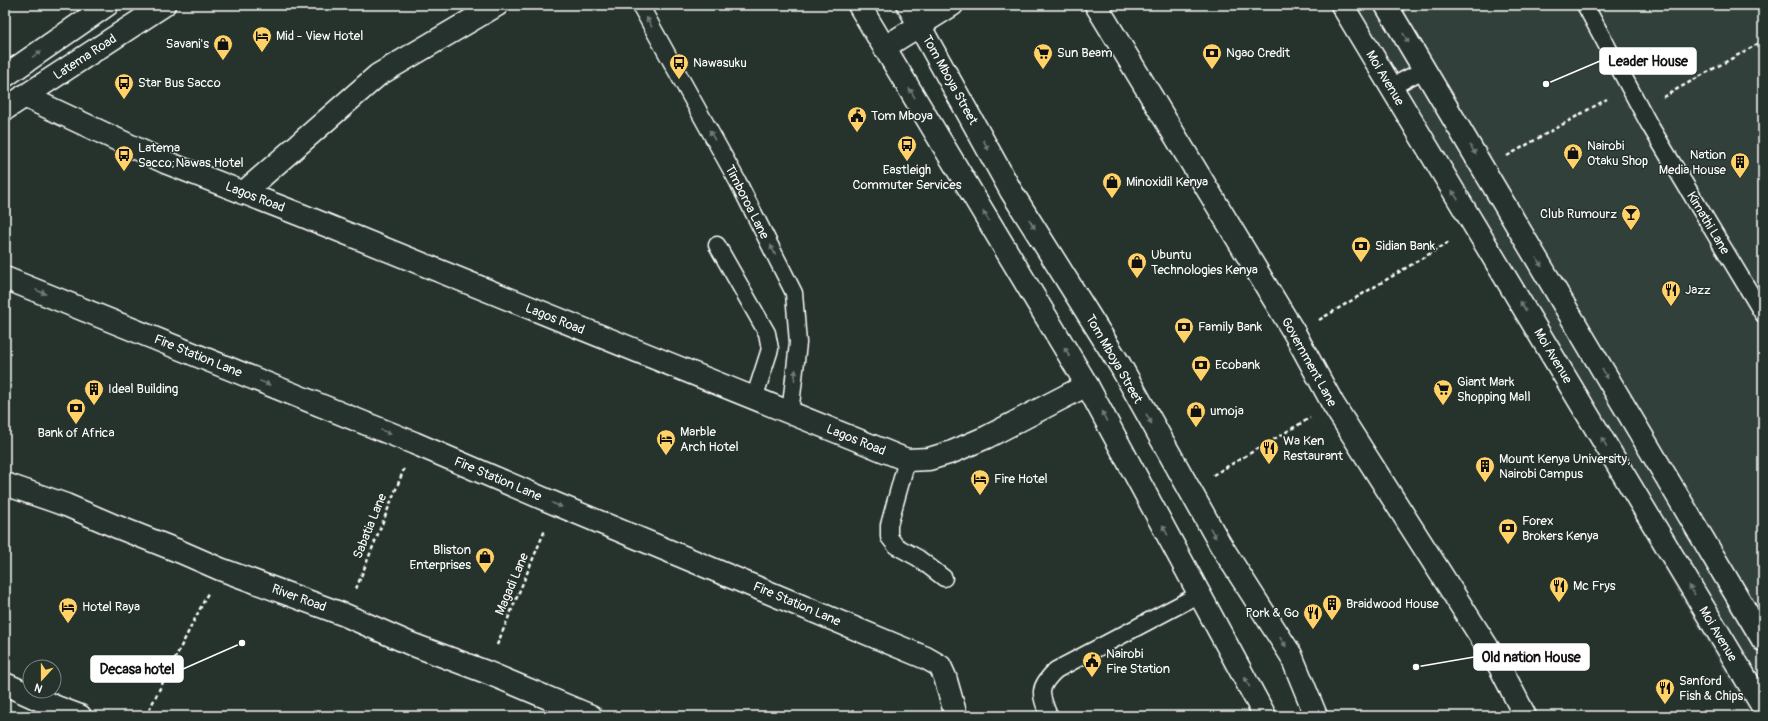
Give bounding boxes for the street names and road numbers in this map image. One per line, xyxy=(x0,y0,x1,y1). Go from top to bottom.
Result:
street label: Latema Road xyxy=(51,31,119,83)
street label: Tom Mboya Street xyxy=(919,32,982,128)
street label: Moi Avenue xyxy=(1362,48,1408,109)
street label: Timboroa Lane xyxy=(721,162,773,242)
street label: Lagos Road xyxy=(223,178,287,216)
street label: Kimathi Lane xyxy=(1683,189,1733,258)
street label: Lagos Road xyxy=(523,300,587,338)
street label: Tom Mboya Street xyxy=(1082,312,1146,407)
street label: Government Lane xyxy=(1278,315,1340,410)
street label: Moi Avenue xyxy=(1530,326,1576,387)
street label: Fire Station Lane xyxy=(152,331,245,381)
street label: Lagos Road xyxy=(824,421,888,459)
street label: Fire Station Lane xyxy=(452,453,545,505)
street label: Sabatia Lane xyxy=(350,491,391,561)
street label: Magadi Lane xyxy=(492,550,533,618)
street label: Fire Station Lane xyxy=(751,578,844,630)
street label: River Road xyxy=(270,581,328,615)
street label: Moi Avenue xyxy=(1695,604,1741,665)

